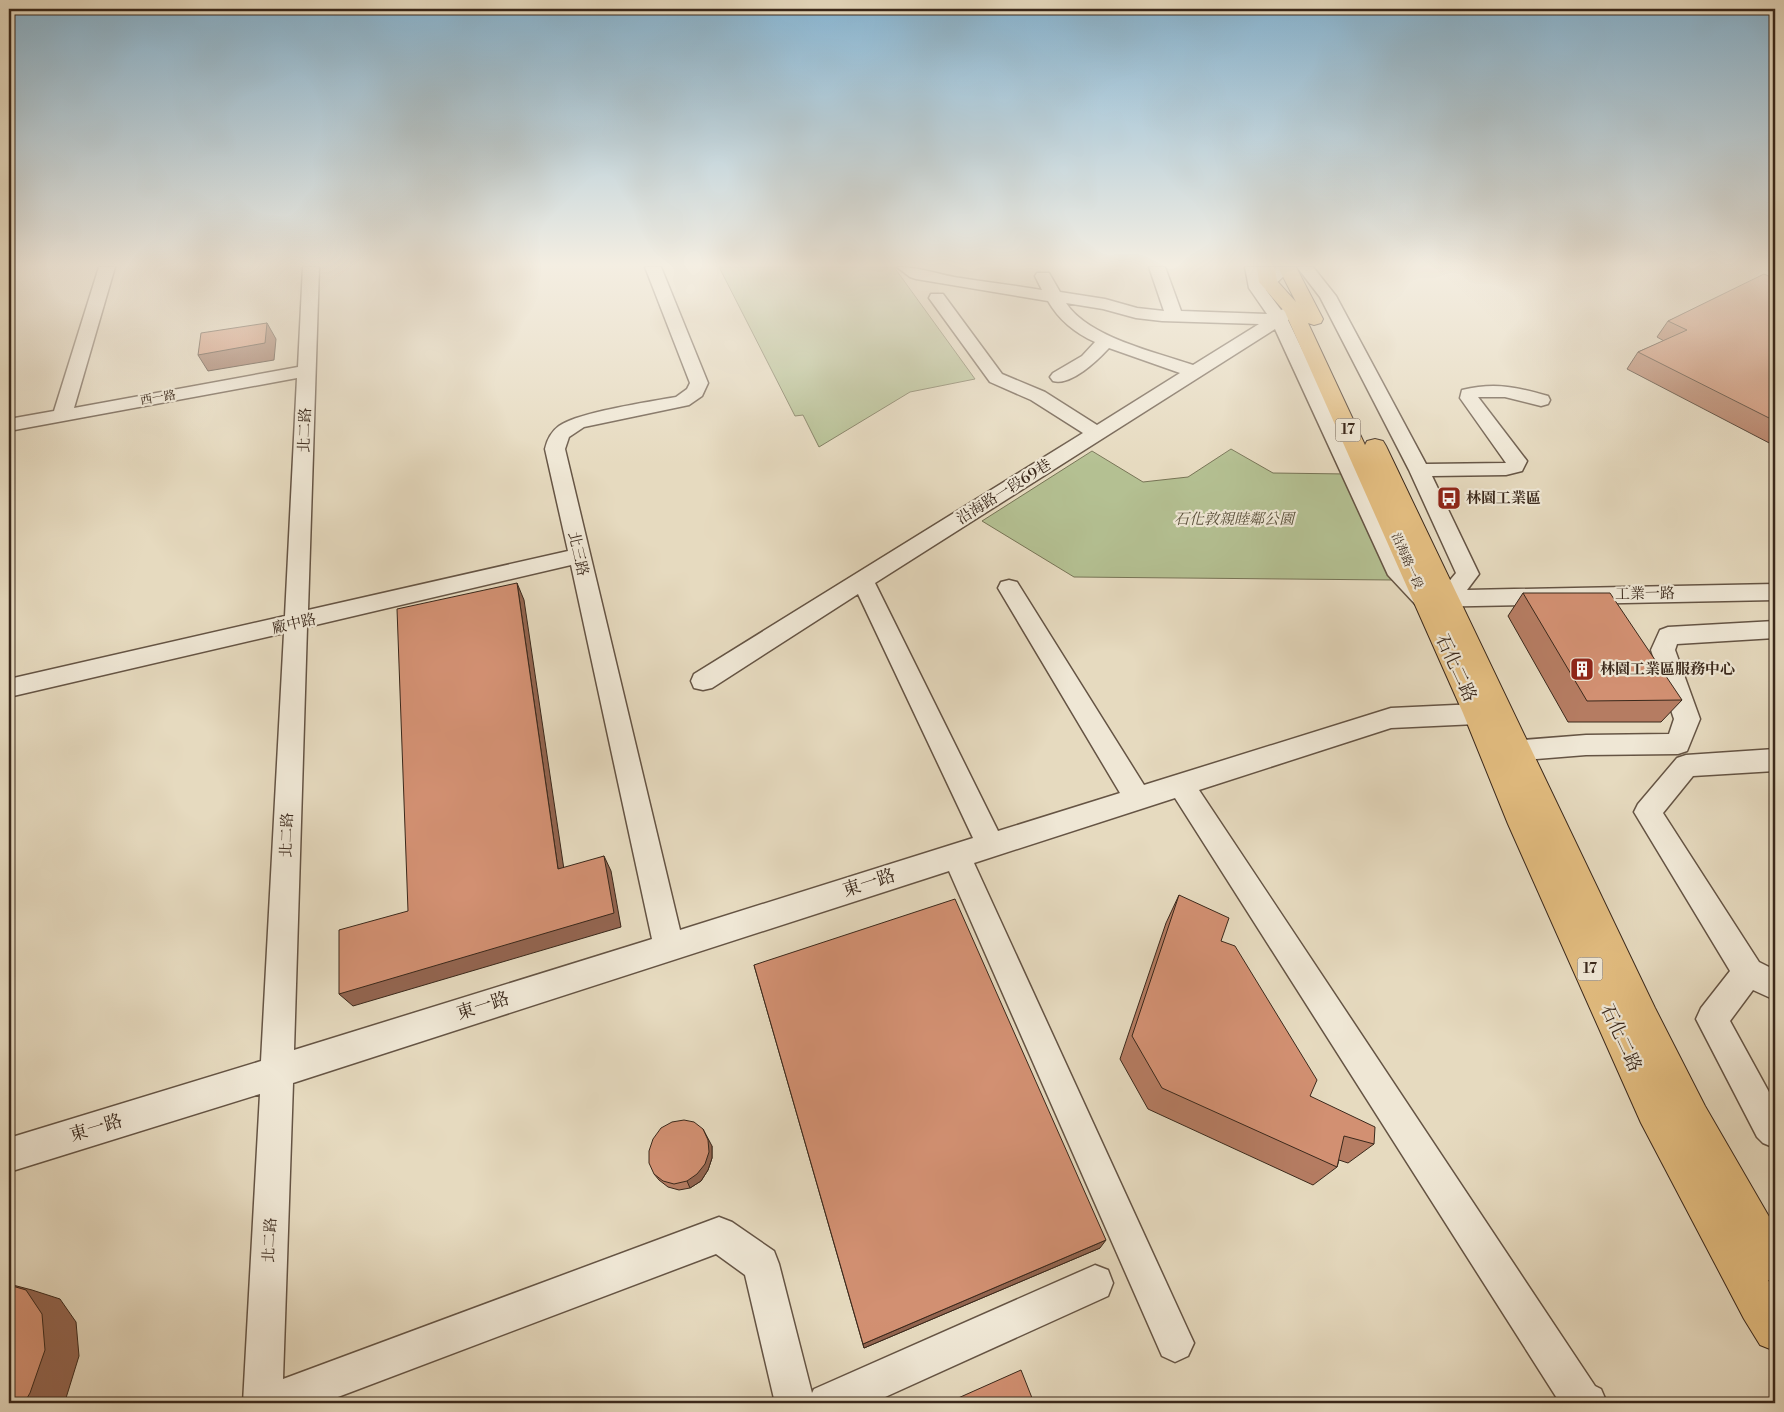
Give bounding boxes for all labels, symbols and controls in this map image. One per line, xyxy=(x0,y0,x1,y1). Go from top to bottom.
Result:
street label: 西一路 xyxy=(139,387,177,409)
street label: 北二路 xyxy=(295,407,315,453)
road number: 17 xyxy=(1336,418,1360,442)
street label: 沿海路一段69巷 xyxy=(953,455,1055,529)
bus stop icon: 林園工業區 xyxy=(1436,485,1462,511)
place label: 林園工業區 xyxy=(1466,489,1541,508)
park label: 石化敦親睦鄰公園 xyxy=(1174,510,1296,529)
street label: 北三路 xyxy=(564,530,592,578)
street label: 沿海路一段 xyxy=(1388,531,1426,591)
street label: 工業一路 xyxy=(1615,584,1675,604)
street label: 廠中路 xyxy=(270,610,318,638)
street label: 石化二路 xyxy=(1430,631,1482,705)
building icon: 林園工業區服務中心 xyxy=(1569,656,1595,682)
place label: 林園工業區服務中心 xyxy=(1600,660,1735,679)
street label: 北二路 xyxy=(277,812,297,858)
street label: 東一路 xyxy=(840,864,898,902)
road number: 17 xyxy=(1578,958,1602,981)
street label: 東一路 xyxy=(454,987,512,1025)
street label: 石化二路 xyxy=(1595,1001,1647,1075)
street label: 東一路 xyxy=(67,1109,125,1147)
street label: 北二路 xyxy=(259,1217,281,1263)

